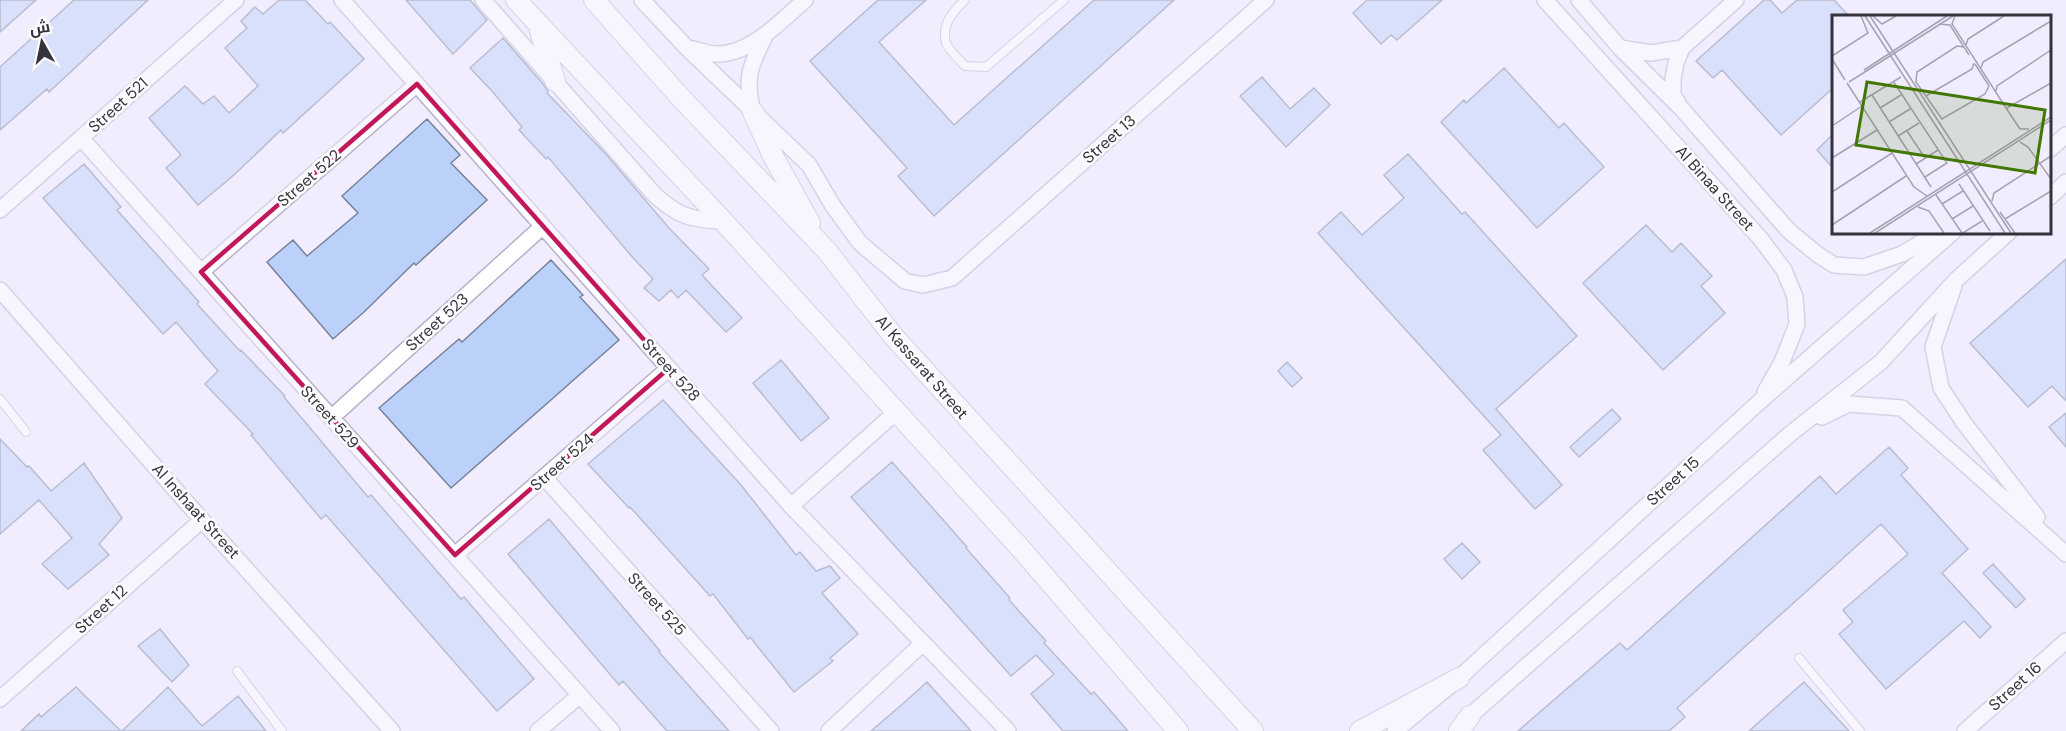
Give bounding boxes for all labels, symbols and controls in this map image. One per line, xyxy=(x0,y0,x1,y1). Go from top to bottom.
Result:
north arrow xyxy=(12,12,72,72)
inset map xyxy=(1832,15,2051,234)
text: ش xyxy=(28,16,52,40)
street label: Street 521 xyxy=(84,73,152,137)
street label: Street 13 xyxy=(1078,110,1140,168)
street label: Al Binaa Street xyxy=(1671,141,1759,235)
street label: Street 522 xyxy=(273,145,345,211)
street label: Street 523 xyxy=(401,288,473,356)
street label: Al Kassarat Street xyxy=(871,311,973,423)
street label: Street 528 xyxy=(637,334,705,406)
street label: Street 529 xyxy=(296,381,364,453)
street label: Street 524 xyxy=(526,428,598,495)
street label: Street 15 xyxy=(1642,452,1704,510)
street label: Al Inshaat Street xyxy=(147,459,245,563)
street label: Street 525 xyxy=(623,568,691,640)
street label: Street 12 xyxy=(70,580,132,638)
street label: Street 16 xyxy=(1984,657,2046,715)

